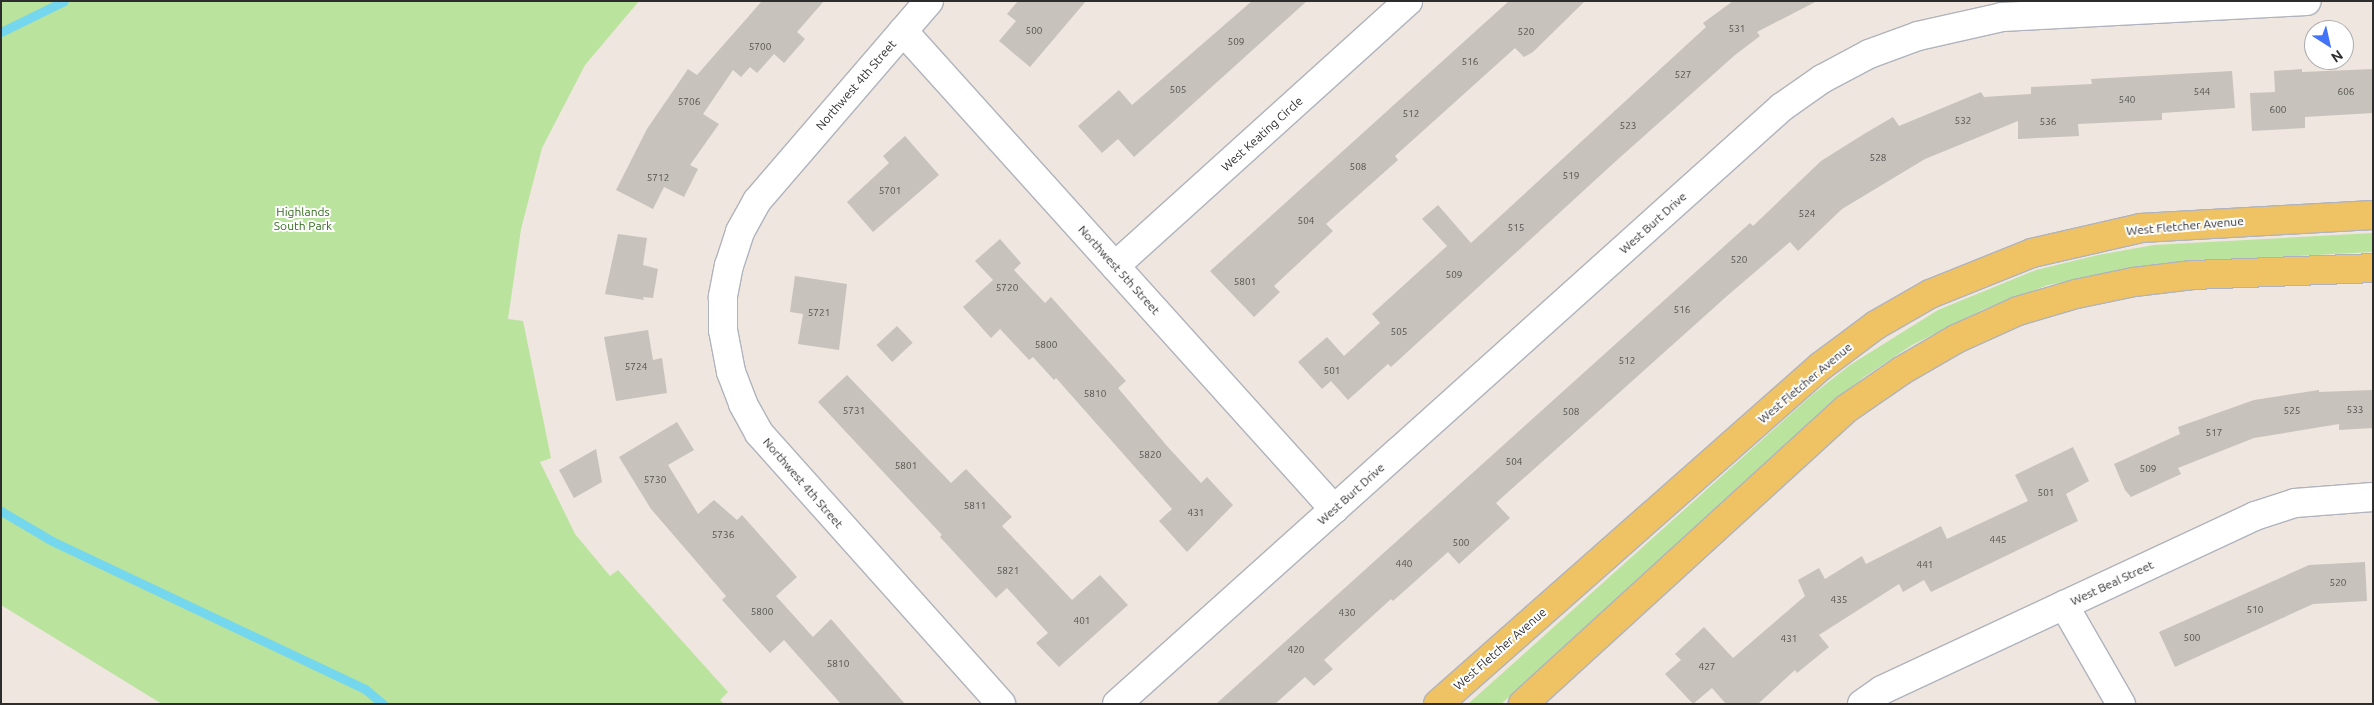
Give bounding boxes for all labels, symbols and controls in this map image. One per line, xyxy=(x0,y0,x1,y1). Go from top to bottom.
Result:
north arrow xyxy=(2304,20,2354,70)
house number: 531 xyxy=(1729,23,1745,35)
house number: 500 xyxy=(1026,25,1042,37)
house number: 520 xyxy=(1518,26,1534,38)
house number: 509 xyxy=(1228,36,1244,48)
street label: Northwest 4th Street xyxy=(813,37,899,133)
house number: 5700 xyxy=(749,41,771,53)
text: N xyxy=(2328,47,2346,66)
house number: 516 xyxy=(1462,56,1478,68)
house number: 527 xyxy=(1675,69,1691,81)
house number: 505 xyxy=(1170,84,1186,96)
house number: 544 xyxy=(2194,86,2210,98)
house number: 606 xyxy=(2338,86,2354,98)
street label: West Keating Circle xyxy=(1218,94,1306,174)
house number: 540 xyxy=(2119,94,2135,106)
house number: 5706 xyxy=(678,96,700,108)
house number: 600 xyxy=(2270,104,2286,116)
house number: 512 xyxy=(1403,108,1419,120)
house number: 532 xyxy=(1955,115,1971,127)
house number: 536 xyxy=(2040,116,2056,128)
house number: 523 xyxy=(1620,120,1636,132)
house number: 528 xyxy=(1870,152,1886,164)
house number: 508 xyxy=(1350,161,1366,173)
house number: 519 xyxy=(1563,170,1579,182)
house number: 5712 xyxy=(647,172,669,184)
house number: 5701 xyxy=(879,185,901,197)
street label: West Burt Drive xyxy=(1617,189,1689,257)
park label: Highlands South Park xyxy=(274,205,332,233)
house number: 524 xyxy=(1799,208,1815,220)
street label: West Fletcher Avenue xyxy=(2126,214,2244,238)
house number: 504 xyxy=(1298,215,1314,227)
street label: Northwest 5th Street xyxy=(1075,222,1163,318)
house number: 515 xyxy=(1508,222,1524,234)
house number: 520 xyxy=(1731,254,1747,266)
house number: 509 xyxy=(1446,269,1462,281)
house number: 5801 xyxy=(1234,276,1256,288)
house number: 5720 xyxy=(996,282,1018,294)
house number: 516 xyxy=(1674,304,1690,316)
house number: 5721 xyxy=(808,307,830,319)
house number: 505 xyxy=(1391,326,1407,338)
house number: 5800 xyxy=(1035,339,1057,351)
street label: West Fletcher Avenue xyxy=(1755,340,1855,426)
house number: 512 xyxy=(1619,355,1635,367)
house number: 5724 xyxy=(625,361,647,373)
house number: 501 xyxy=(1324,365,1340,377)
house number: 5810 xyxy=(1084,388,1106,400)
house number: 533 xyxy=(2347,404,2363,416)
house number: 5731 xyxy=(843,405,865,417)
house number: 525 xyxy=(2284,405,2300,417)
house number: 508 xyxy=(1563,406,1579,418)
house number: 517 xyxy=(2206,427,2222,439)
street label: Northwest 4th Street xyxy=(760,435,846,531)
house number: 5820 xyxy=(1139,449,1161,461)
house number: 504 xyxy=(1506,456,1522,468)
house number: 5801 xyxy=(895,460,917,472)
street label: West Burt Drive xyxy=(1315,460,1387,528)
house number: 509 xyxy=(2140,463,2156,475)
house number: 5730 xyxy=(644,474,666,486)
house number: 501 xyxy=(2038,487,2054,499)
house number: 5811 xyxy=(964,500,986,512)
house number: 431 xyxy=(1188,507,1204,519)
house number: 5736 xyxy=(712,529,734,541)
house number: 445 xyxy=(1990,534,2006,546)
house number: 500 xyxy=(1453,537,1469,549)
street label: West Beal Street xyxy=(2068,557,2156,609)
house number: 440 xyxy=(1396,558,1412,570)
house number: 441 xyxy=(1917,559,1933,571)
house number: 5821 xyxy=(997,565,1019,577)
house number: 520 xyxy=(2330,577,2346,589)
house number: 435 xyxy=(1831,594,1847,606)
house number: 510 xyxy=(2247,604,2263,616)
street label: West Fletcher Avenue xyxy=(1451,605,1549,693)
house number: 5800 xyxy=(751,606,773,618)
house number: 430 xyxy=(1339,607,1355,619)
house number: 401 xyxy=(1074,615,1090,627)
house number: 500 xyxy=(2184,632,2200,644)
house number: 431 xyxy=(1781,633,1797,645)
house number: 420 xyxy=(1288,644,1304,656)
house number: 5810 xyxy=(827,658,849,670)
house number: 427 xyxy=(1699,661,1715,673)

